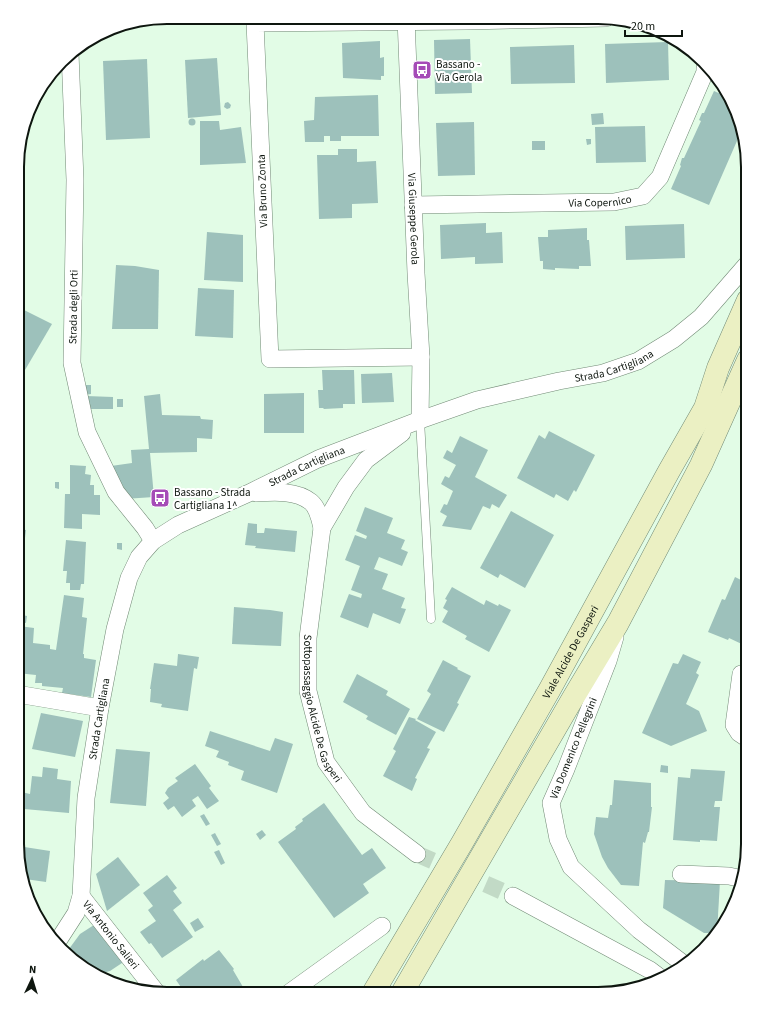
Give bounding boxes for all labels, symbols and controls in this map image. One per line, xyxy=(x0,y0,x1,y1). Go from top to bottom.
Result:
scale bar xyxy=(625,12,682,38)
text: 20 m xyxy=(631,18,655,35)
place label: Bassano - Via Gerola xyxy=(436,57,482,85)
bus stop icon: Bassano - Via Gerola xyxy=(411,59,433,81)
street label: Via Bruno Zonta xyxy=(254,154,271,228)
street label: Via Giuseppe Gerola xyxy=(404,173,423,265)
street label: Via Copernico xyxy=(568,192,633,211)
street label: Strada degli Orti xyxy=(65,270,82,344)
street label: Strada Cartigliana xyxy=(573,346,656,386)
street label: Strada Cartigliana xyxy=(266,442,347,490)
place label: Bassano - Strada Cartigliana 1^ xyxy=(174,485,251,513)
bus stop icon: Bassano - Strada Cartigliana 1^ xyxy=(149,487,171,509)
street label: Viale Alcide De Gasperi xyxy=(539,603,602,702)
street label: Sottopassaggio Alcide De Gasperi xyxy=(300,634,345,785)
street label: Strada Cartigliana xyxy=(85,677,114,761)
street label: Via Domenico Pellegrini xyxy=(546,695,601,801)
street label: Via Antonio Salieri xyxy=(79,897,143,972)
north arrow xyxy=(12,959,52,999)
text: N xyxy=(28,962,37,977)

